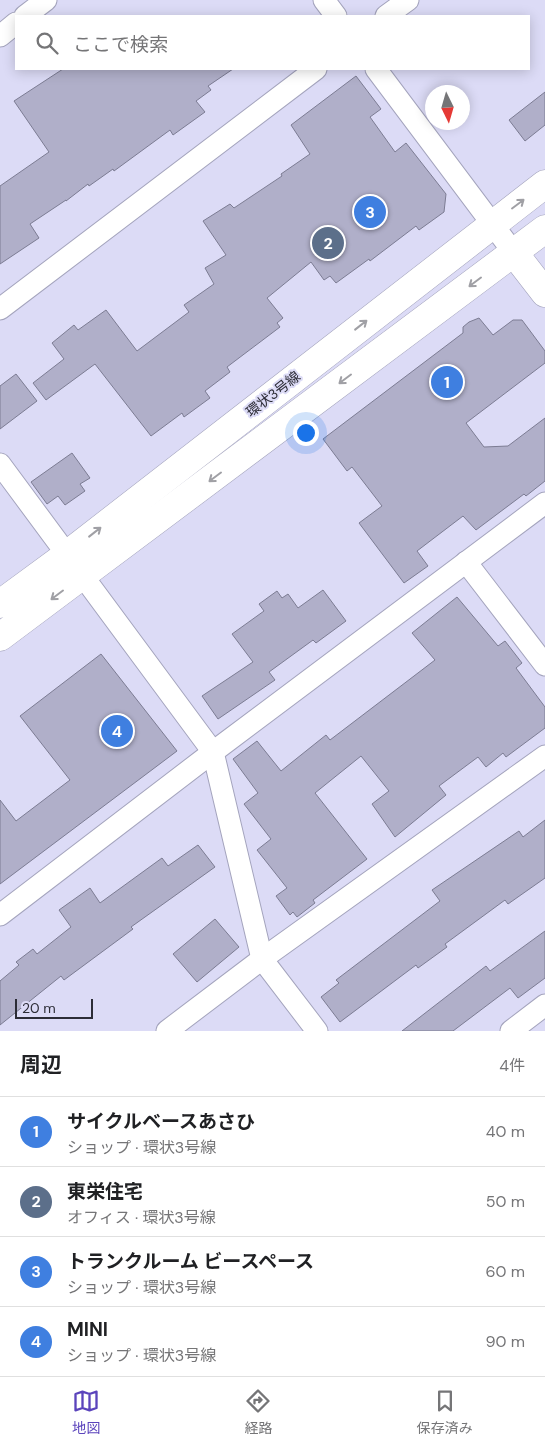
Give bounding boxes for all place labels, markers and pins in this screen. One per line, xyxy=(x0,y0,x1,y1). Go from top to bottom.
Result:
pin: 3 xyxy=(354,193,386,231)
pin: 2 xyxy=(312,224,344,262)
pin: 1 xyxy=(431,363,463,401)
pin: 4 xyxy=(101,712,133,750)

